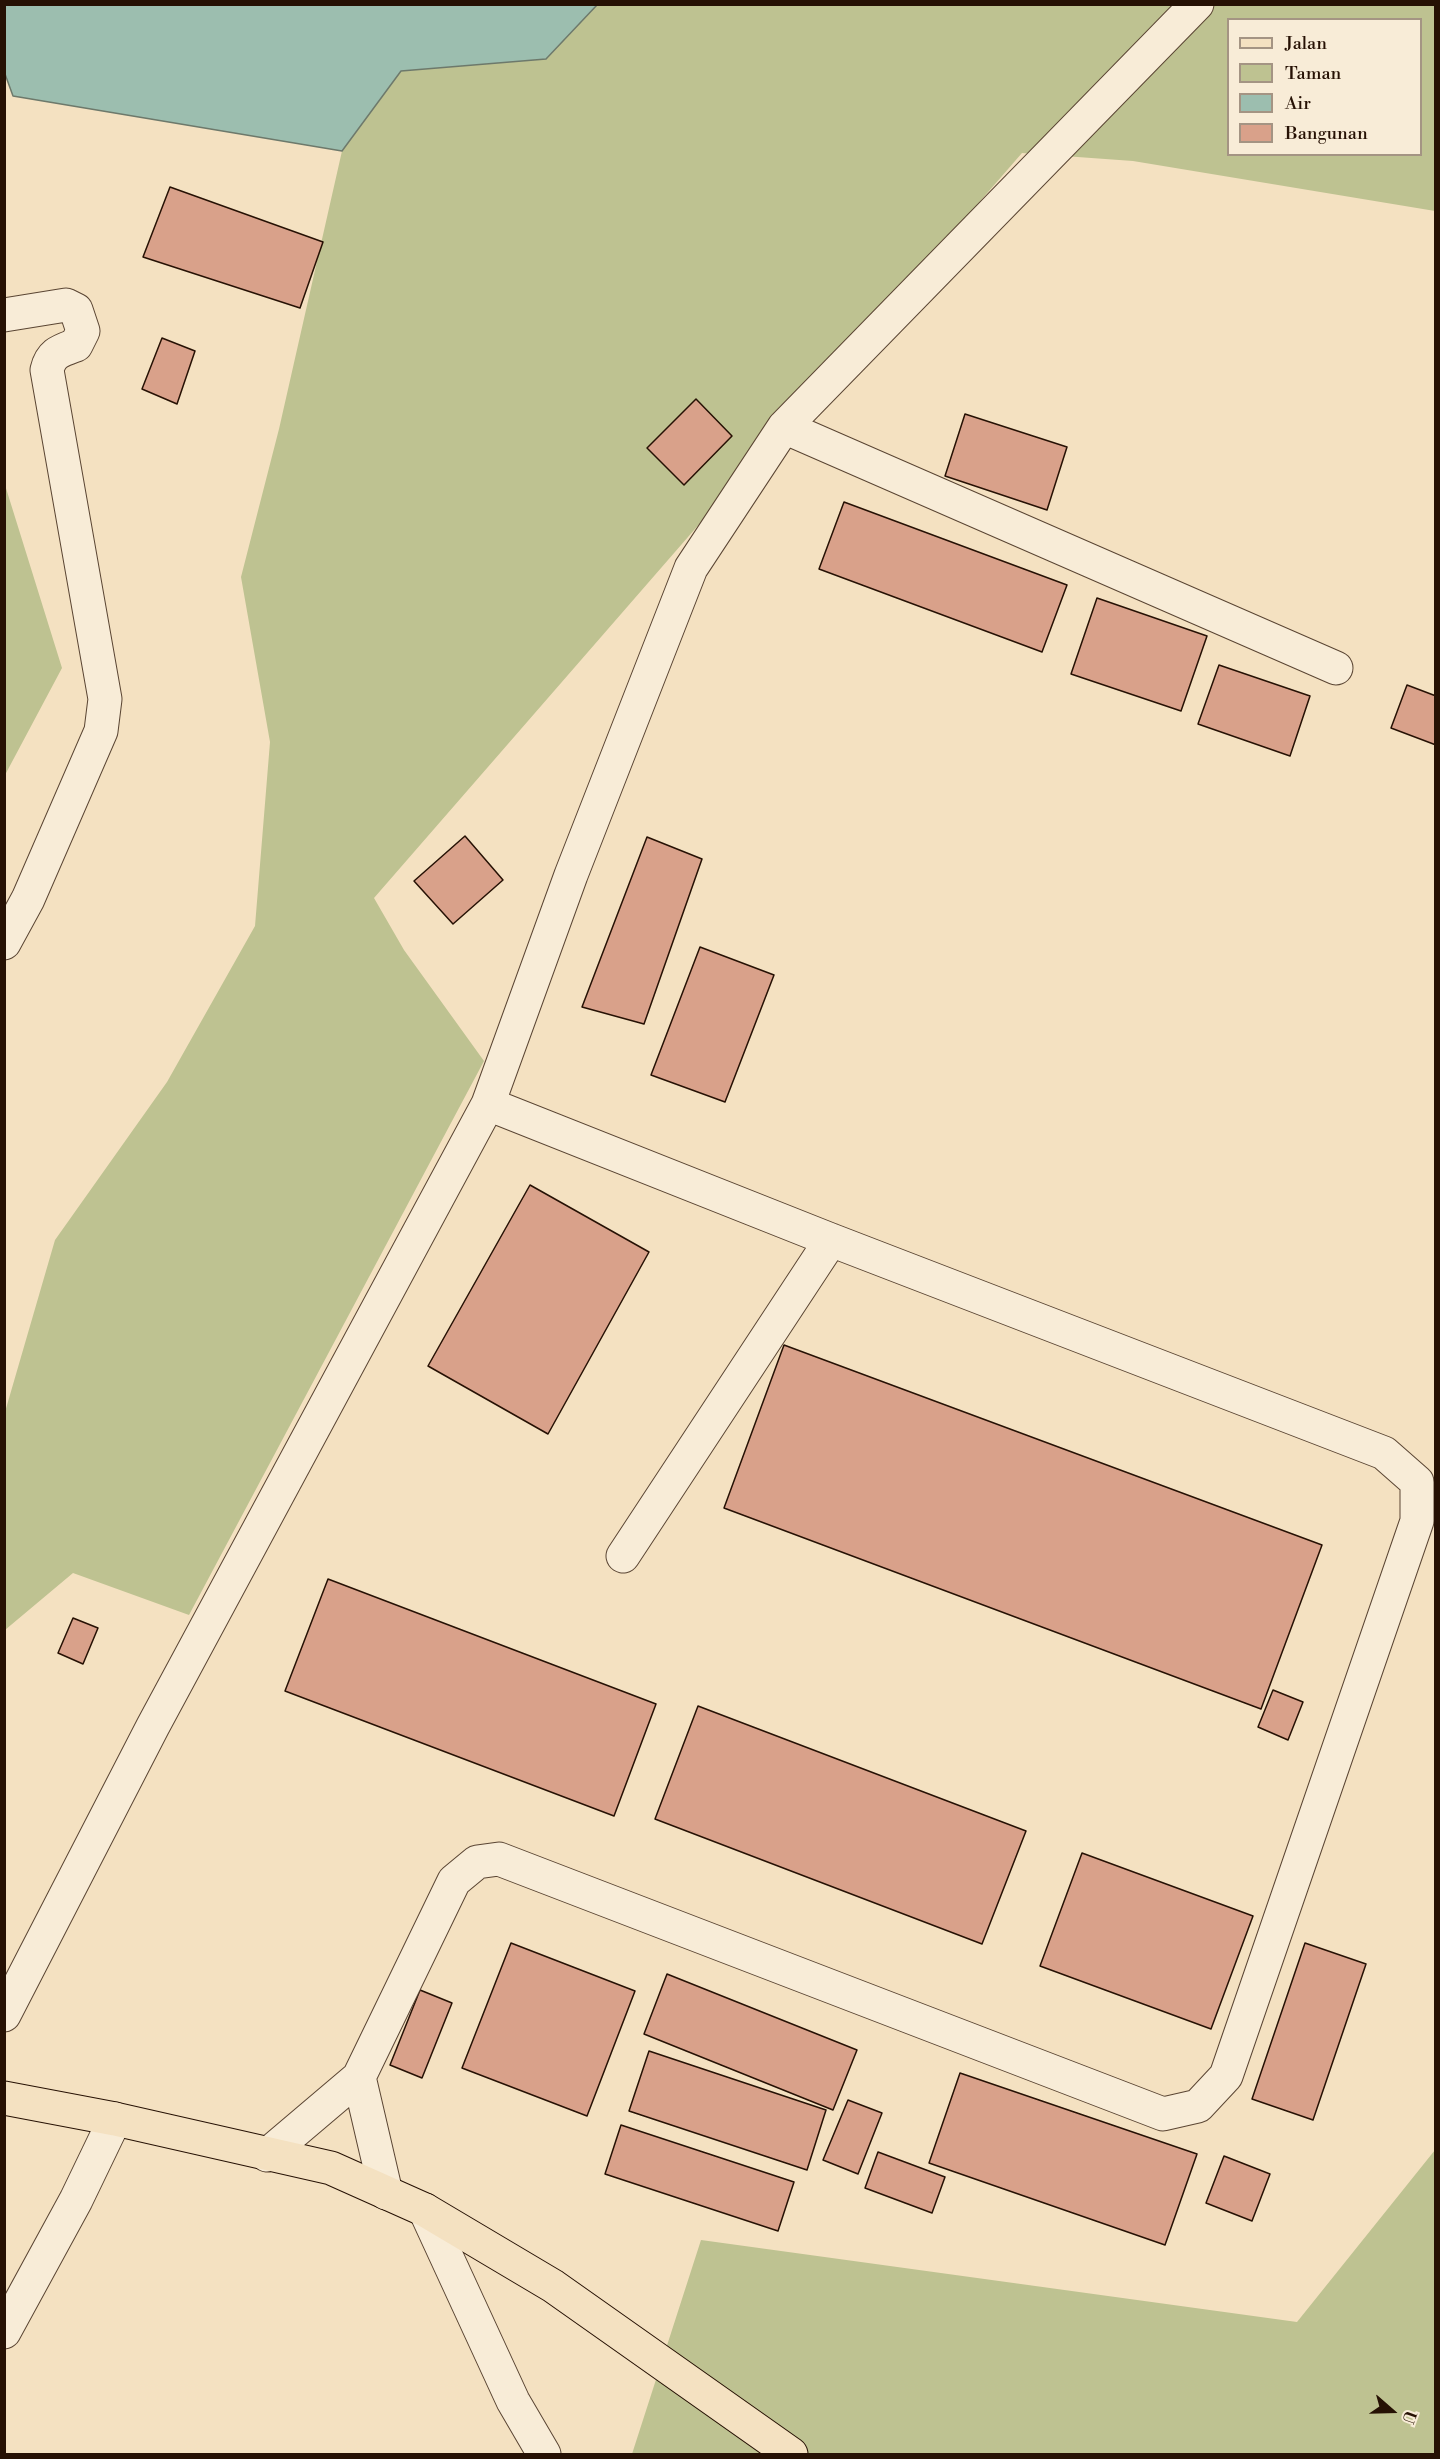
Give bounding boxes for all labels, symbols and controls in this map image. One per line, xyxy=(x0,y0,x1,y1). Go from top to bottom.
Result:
legend xyxy=(1227,18,1422,156)
text: Jalan xyxy=(1285,32,1327,55)
text: Taman xyxy=(1285,62,1341,85)
text: Air xyxy=(1285,92,1311,115)
text: Bangunan xyxy=(1285,122,1368,145)
north arrow xyxy=(1362,2381,1422,2441)
text: U xyxy=(1397,2408,1420,2426)

